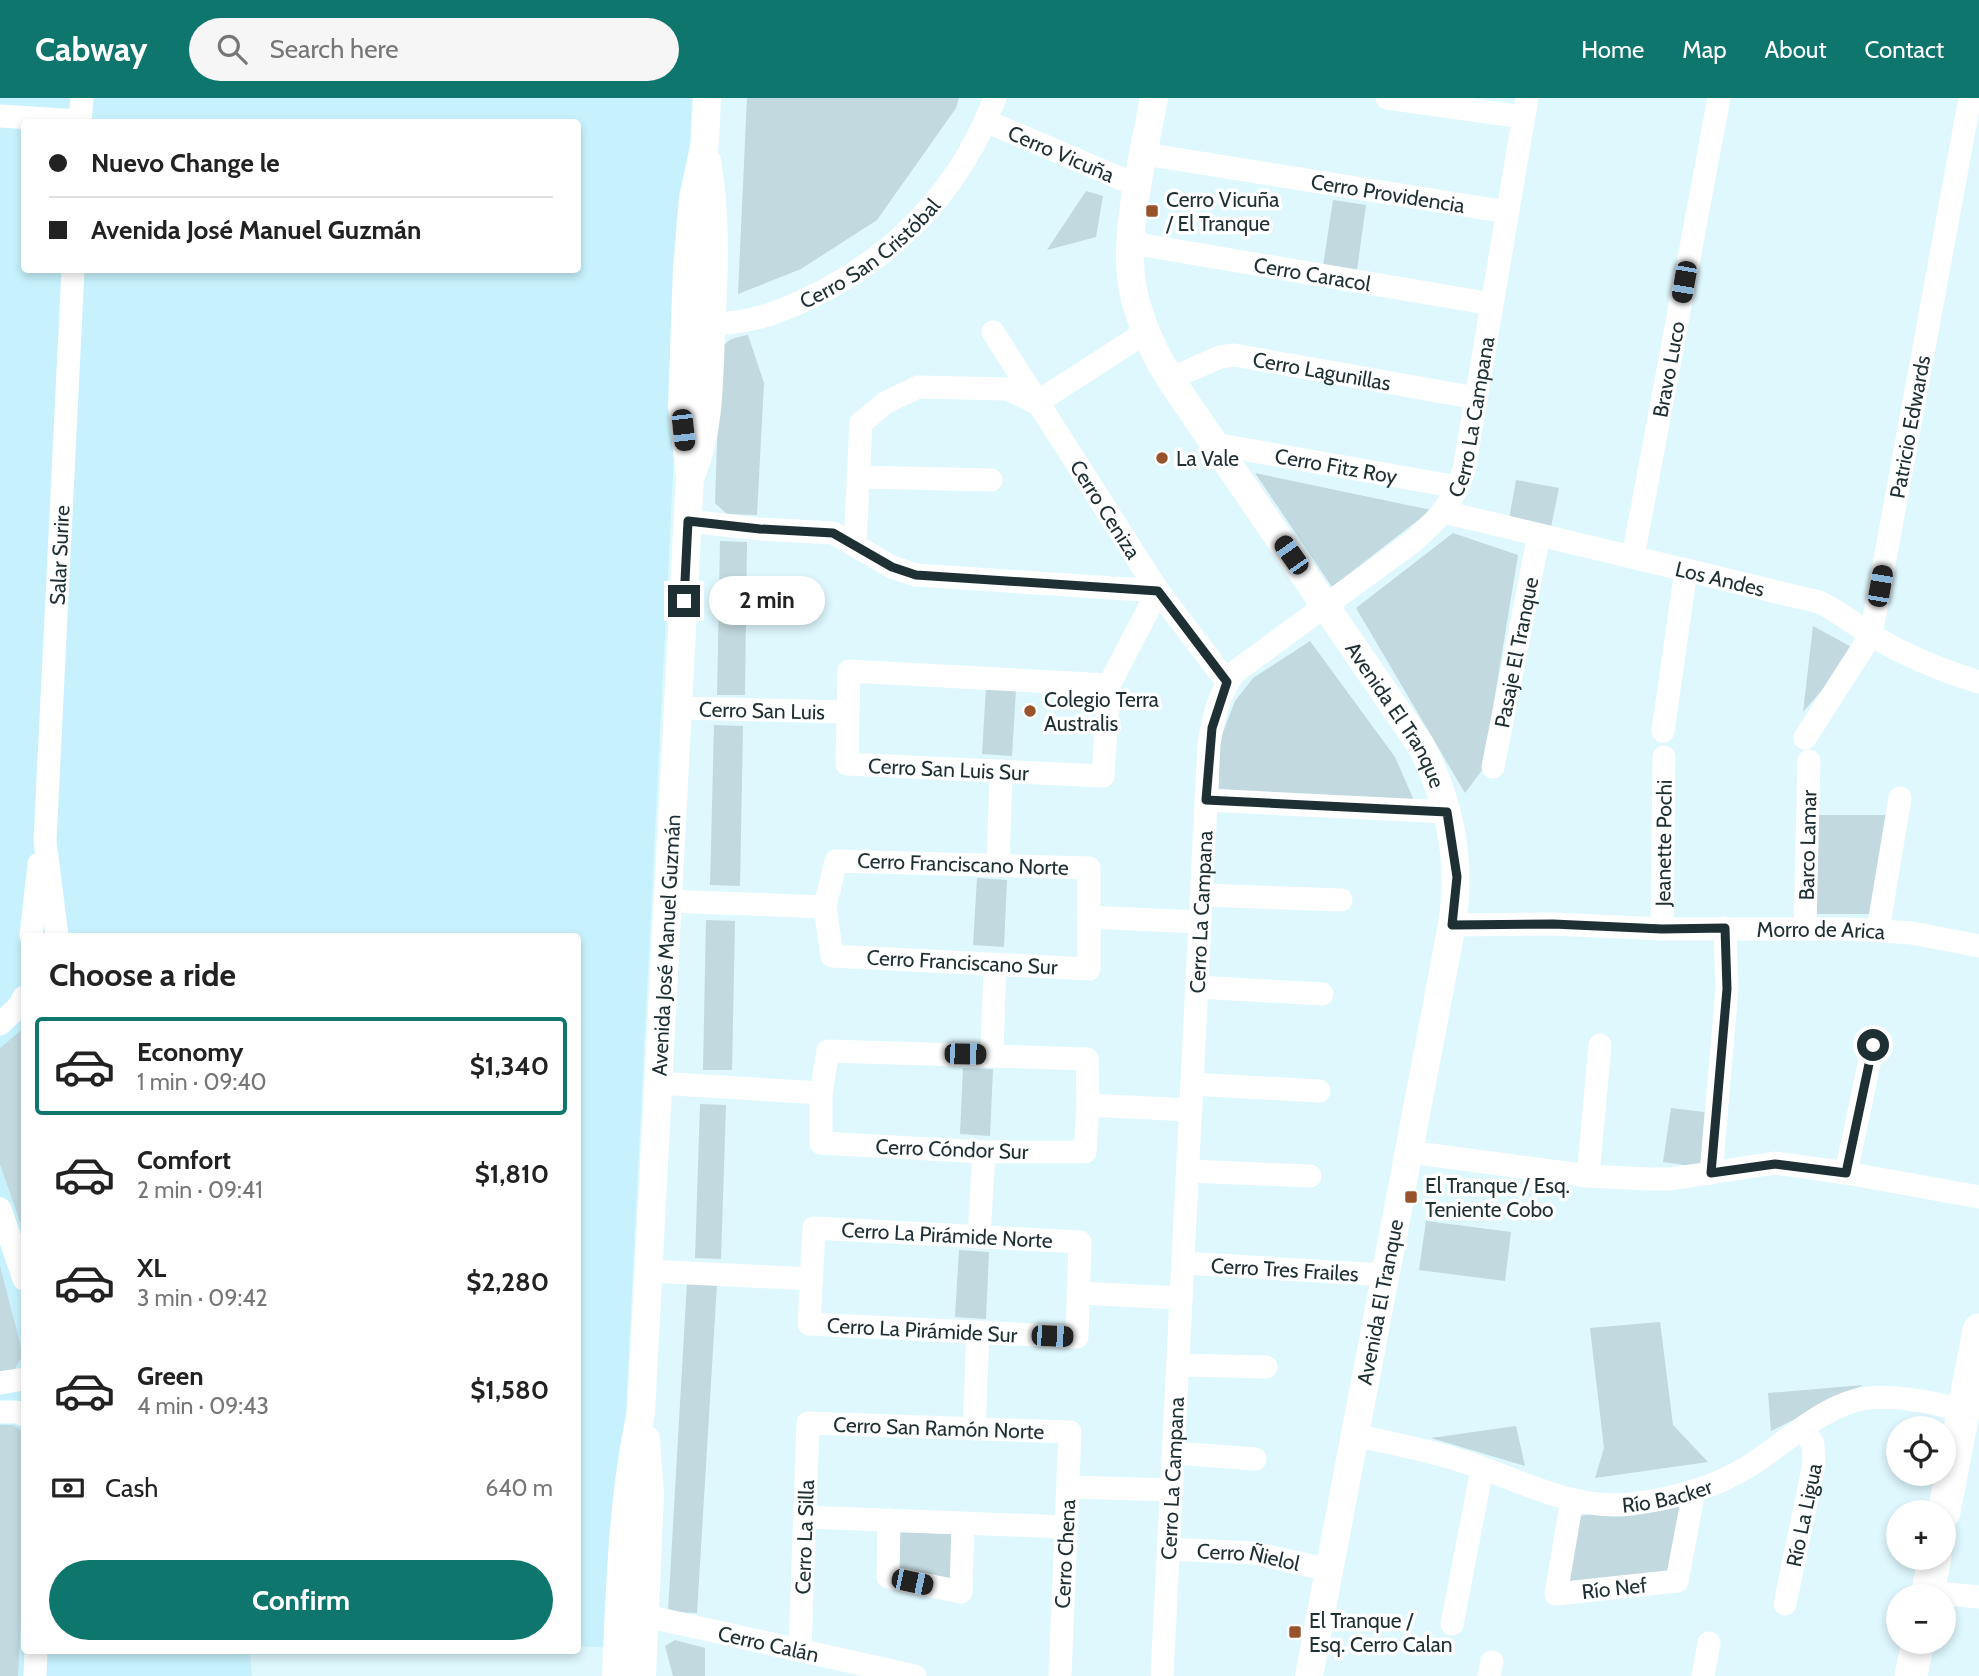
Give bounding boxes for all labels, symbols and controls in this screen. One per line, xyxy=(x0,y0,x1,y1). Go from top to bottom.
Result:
search box xyxy=(189,18,679,81)
text: Cabway xyxy=(35,29,147,69)
icon: search xyxy=(213,30,251,68)
text: Search here xyxy=(269,33,399,65)
text: Home xyxy=(1581,35,1644,64)
text: Map xyxy=(1682,35,1727,64)
text: About xyxy=(1765,35,1827,64)
text: Contact xyxy=(1865,35,1944,64)
street label: Cerro Vicuña xyxy=(1004,119,1118,187)
text: Nuevo Change le xyxy=(91,147,280,179)
street label: Cerro Providencia xyxy=(1309,168,1467,218)
place label: Cerro Vicuña / El Tranque xyxy=(1165,187,1279,236)
street label: Cerro San Cristóbal xyxy=(795,193,945,313)
marker: Cerro Vicuña / El Tranque xyxy=(1144,203,1160,219)
text: Avenida José Manuel Guzmán xyxy=(91,214,421,246)
street label: Cerro Caracol xyxy=(1252,251,1373,296)
car xyxy=(1671,259,1698,305)
street label: Bravo Luco xyxy=(1647,319,1689,419)
street label: Cerro La Campana xyxy=(1442,335,1499,501)
street label: Cerro Lagunillas xyxy=(1251,346,1393,395)
street label: Patricio Edwards xyxy=(1884,353,1935,500)
car xyxy=(671,408,696,452)
street label: Cerro Fitz Roy xyxy=(1273,442,1400,489)
place label: La Vale xyxy=(1176,446,1239,471)
marker: La Vale xyxy=(1154,450,1170,466)
street label: Cerro Ceniza xyxy=(1065,455,1147,563)
street label: Salar Surire xyxy=(44,504,74,606)
car xyxy=(1271,532,1312,578)
street label: Los Andes xyxy=(1673,555,1768,601)
car xyxy=(1867,563,1894,609)
street label: Pasaje El Tranque xyxy=(1489,574,1543,730)
callout: 2 min xyxy=(708,576,824,626)
route end xyxy=(668,585,700,617)
text: 2 min xyxy=(739,586,795,614)
street label: Avenida El Tranque xyxy=(1341,637,1451,791)
place label: Colegio Terra Australis xyxy=(1044,687,1159,736)
street label: Cerro San Luis xyxy=(699,696,826,724)
marker: Colegio Terra Australis xyxy=(1022,703,1038,719)
street label: Cerro San Luis Sur xyxy=(868,753,1030,785)
street label: Jeanette Pochi xyxy=(1650,780,1676,908)
street label: Barco Lamar xyxy=(1793,789,1821,901)
street label: Avenida José Manuel Guzmán xyxy=(646,814,685,1077)
street label: Cerro La Campana xyxy=(1184,830,1217,994)
street label: Cerro Franciscano Norte xyxy=(857,848,1069,880)
street label: Morro de Arica xyxy=(1757,916,1886,944)
street label: Cerro Franciscano Sur xyxy=(866,945,1058,980)
text: Choose a ride xyxy=(49,955,236,994)
route start xyxy=(1857,1029,1889,1061)
icon: car xyxy=(53,1035,116,1098)
text: Economy xyxy=(137,1036,243,1068)
car xyxy=(944,1043,987,1065)
text: $1,340 xyxy=(470,1050,549,1082)
text: 1 min · 09:40 xyxy=(137,1068,267,1096)
street label: Cerro Cóndor Sur xyxy=(875,1134,1029,1164)
icon: car xyxy=(53,1143,116,1206)
text: Comfort xyxy=(137,1144,231,1176)
text: $1,810 xyxy=(475,1158,549,1190)
place label: El Tranque / Esq. Teniente Cobo xyxy=(1425,1173,1570,1222)
text: 2 min · 09:41 xyxy=(137,1176,263,1204)
marker: El Tranque / Esq. Teniente Cobo xyxy=(1403,1189,1419,1205)
street label: Cerro La Pirámide Norte xyxy=(841,1217,1053,1253)
street label: Avenida El Tranque xyxy=(1352,1217,1408,1387)
icon: car xyxy=(53,1251,116,1314)
text: XL xyxy=(137,1252,166,1284)
street label: Cerro Tres Frailes xyxy=(1210,1252,1360,1286)
text: $2,280 xyxy=(466,1266,549,1298)
text: 3 min · 09:42 xyxy=(137,1284,268,1312)
street label: Cerro La Pirámide Sur xyxy=(826,1313,1018,1347)
car xyxy=(1031,1325,1074,1347)
icon: car xyxy=(53,1359,116,1422)
text: Green xyxy=(137,1360,204,1392)
text: $1,580 xyxy=(470,1374,549,1406)
text: 4 min · 09:43 xyxy=(137,1392,269,1420)
street label: Cerro La Campana xyxy=(1155,1396,1189,1560)
street label: Cerro San Ramón Norte xyxy=(833,1411,1045,1444)
map controls xyxy=(1886,1416,1956,1654)
button: locate xyxy=(1886,1416,1956,1486)
street label: Río La Ligua xyxy=(1781,1461,1826,1569)
icon: cash xyxy=(49,1469,87,1507)
text: Cash xyxy=(105,1472,158,1504)
street label: Río Backer xyxy=(1621,1473,1716,1517)
text: 640 m xyxy=(485,1474,553,1502)
street label: Cerro La Silla xyxy=(789,1479,819,1595)
street label: Cerro Chena xyxy=(1050,1499,1080,1609)
button: + xyxy=(1886,1500,1956,1570)
street label: Cerro Ñielol xyxy=(1196,1538,1303,1576)
button: Confirm xyxy=(49,1560,553,1640)
car xyxy=(890,1567,935,1597)
street label: Río Nef xyxy=(1580,1572,1648,1604)
button: − xyxy=(1886,1584,1956,1654)
place label: El Tranque / Esq. Cerro Calan xyxy=(1309,1608,1452,1657)
street label: Cerro Calán xyxy=(716,1620,821,1667)
marker: El Tranque / Esq. Cerro Calan xyxy=(1287,1624,1303,1640)

